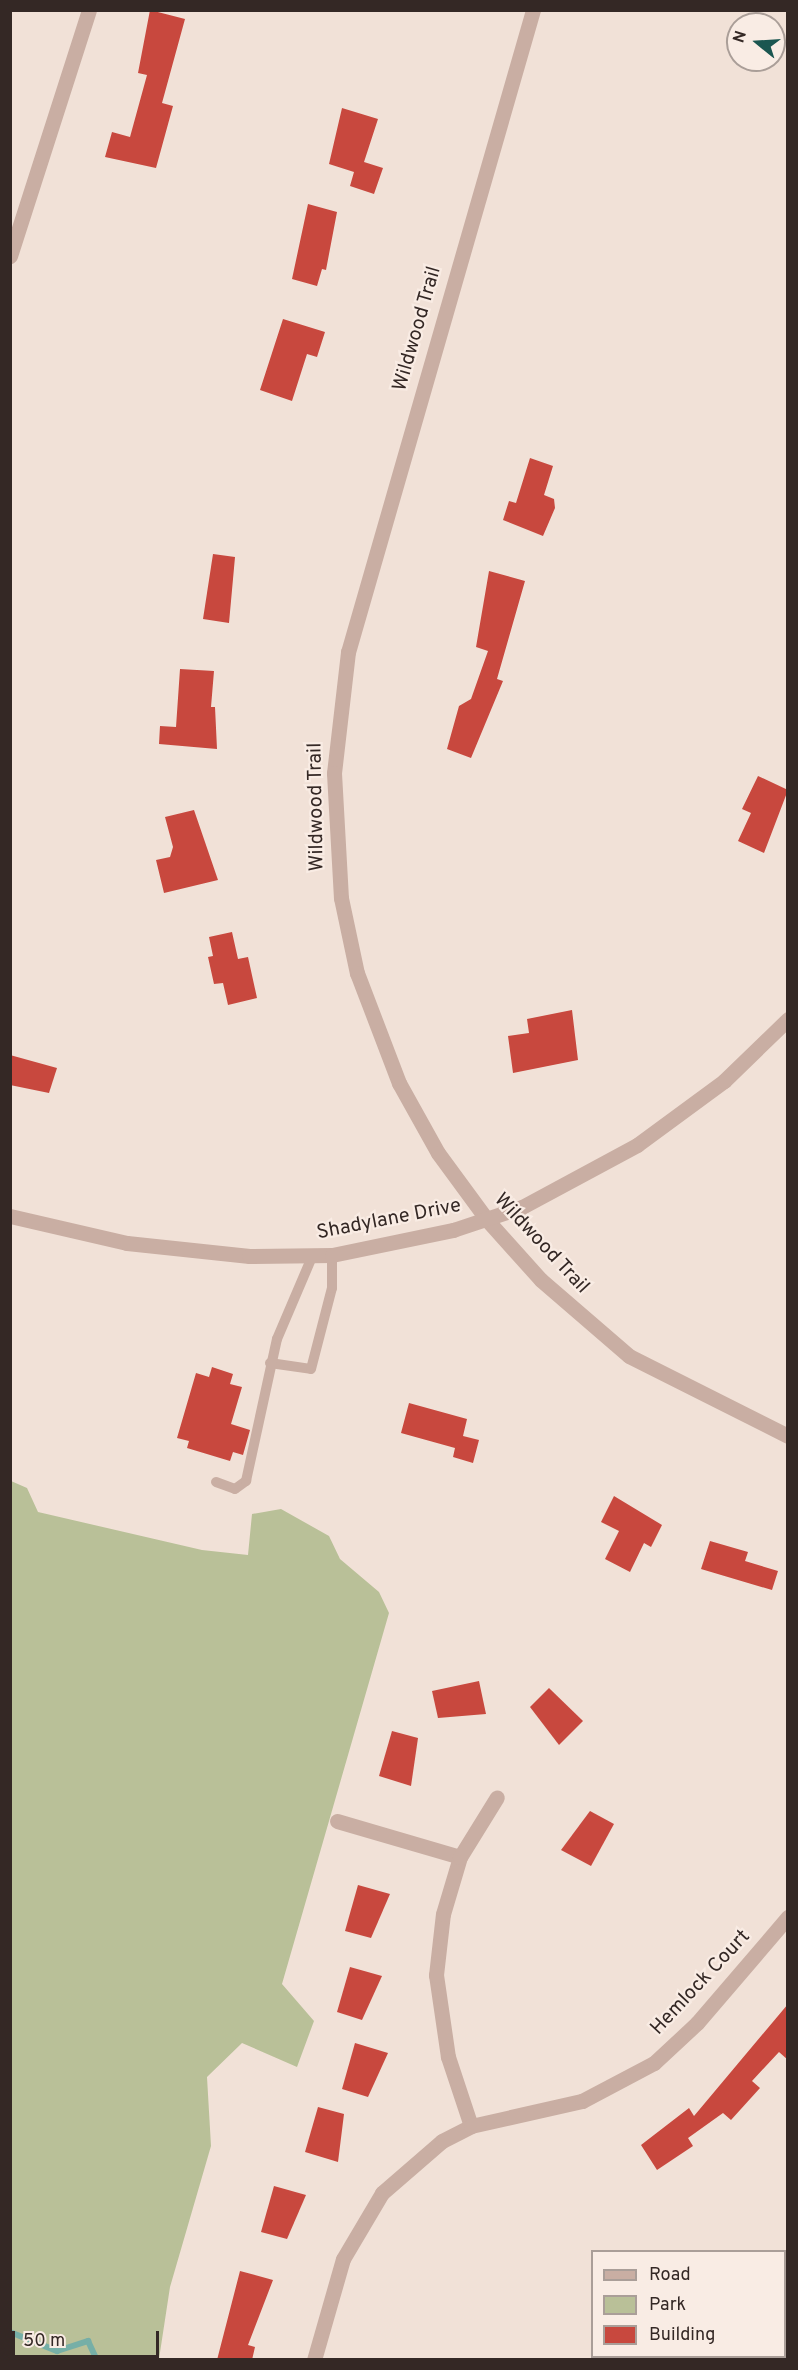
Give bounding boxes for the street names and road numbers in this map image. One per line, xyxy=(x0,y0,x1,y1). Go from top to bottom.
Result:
street label: Wildwood Trail xyxy=(389,263,447,395)
street label: Wildwood Trail xyxy=(304,742,330,872)
street label: Wildwood Trail xyxy=(488,1188,594,1300)
street label: Shadylane Drive xyxy=(315,1194,463,1246)
street label: Hemlock Court xyxy=(646,1925,756,2041)

